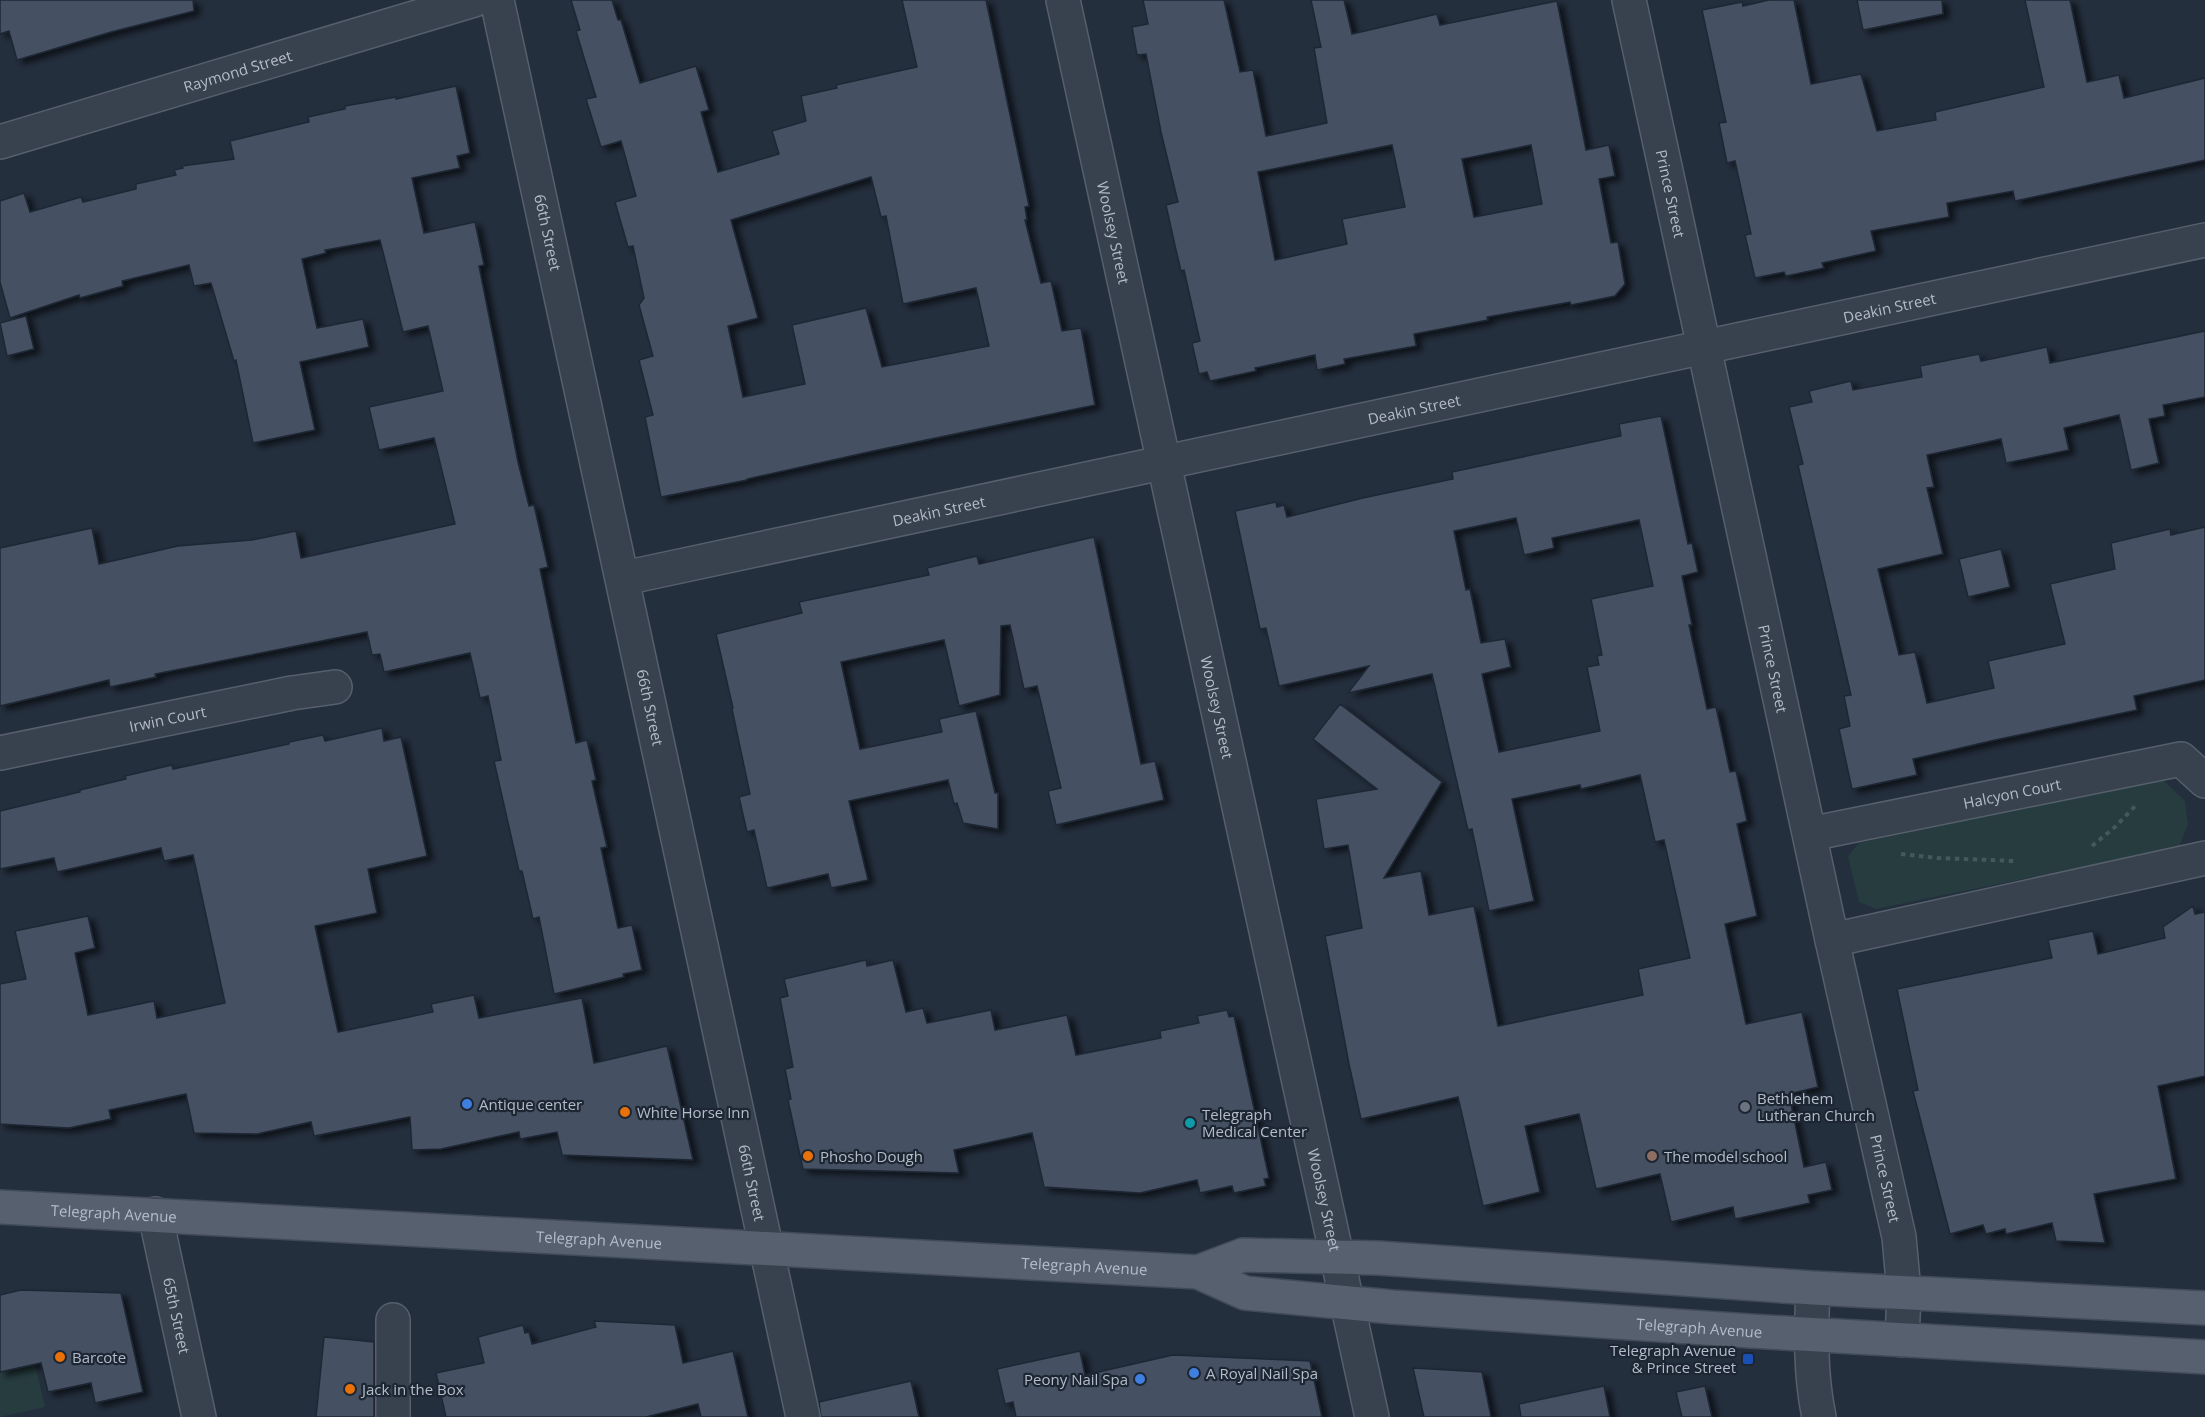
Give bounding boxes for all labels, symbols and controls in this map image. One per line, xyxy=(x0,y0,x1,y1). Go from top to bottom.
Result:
street label: Raymond Street xyxy=(181,45,294,97)
street label: Prince Street xyxy=(1652,148,1690,239)
street label: Woolsey Street xyxy=(1093,179,1135,286)
street label: 66th Street xyxy=(530,192,566,272)
street label: Deakin Street xyxy=(1841,288,1938,327)
street label: Deakin Street xyxy=(1366,389,1462,429)
street label: Deakin Street xyxy=(891,491,987,530)
street label: Prince Street xyxy=(1754,623,1793,715)
street label: Woolsey Street xyxy=(1196,654,1238,761)
street label: 66th Street xyxy=(633,668,668,748)
street label: Irwin Court xyxy=(127,701,208,736)
street label: Halcyon Court xyxy=(1961,774,2063,813)
place label: Bethlehem Lutheran Church xyxy=(1757,1088,1875,1125)
place label: Antique center xyxy=(479,1094,582,1114)
marker: Antique center xyxy=(460,1097,474,1111)
marker: Bethlehem Lutheran Church xyxy=(1738,1100,1752,1114)
place label: White Horse Inn xyxy=(637,1102,750,1122)
place label: Telegraph Medical Center xyxy=(1202,1104,1307,1141)
marker: White Horse Inn xyxy=(618,1105,632,1119)
marker: Telegraph Medical Center xyxy=(1183,1116,1197,1130)
street label: Prince Street xyxy=(1866,1132,1905,1224)
street label: 66th Street xyxy=(734,1143,770,1223)
place label: Phosho Dough xyxy=(820,1146,923,1166)
place label: The model school xyxy=(1664,1146,1787,1166)
street label: Woolsey Street xyxy=(1304,1147,1346,1253)
marker: Phosho Dough xyxy=(801,1149,815,1163)
marker: The model school xyxy=(1645,1149,1659,1163)
street label: Telegraph Avenue xyxy=(50,1200,177,1227)
street label: Telegraph Avenue xyxy=(536,1226,663,1253)
street label: Telegraph Avenue xyxy=(1021,1252,1148,1279)
street label: 65th Street xyxy=(159,1276,195,1356)
street label: Telegraph Avenue xyxy=(1636,1313,1763,1342)
place label: Telegraph Avenue & Prince Street xyxy=(1610,1340,1736,1377)
place label: Barcote xyxy=(72,1347,126,1367)
marker: Barcote xyxy=(53,1350,67,1364)
marker: Telegraph Avenue & Prince Street xyxy=(1741,1352,1755,1366)
place label: A Royal Nail Spa xyxy=(1206,1363,1318,1383)
marker: A Royal Nail Spa xyxy=(1187,1366,1201,1380)
place label: Peony Nail Spa xyxy=(1024,1369,1128,1389)
marker: Peony Nail Spa xyxy=(1133,1372,1147,1386)
place label: Jack in the Box xyxy=(360,1379,464,1399)
marker: Jack in the Box xyxy=(343,1382,357,1396)

